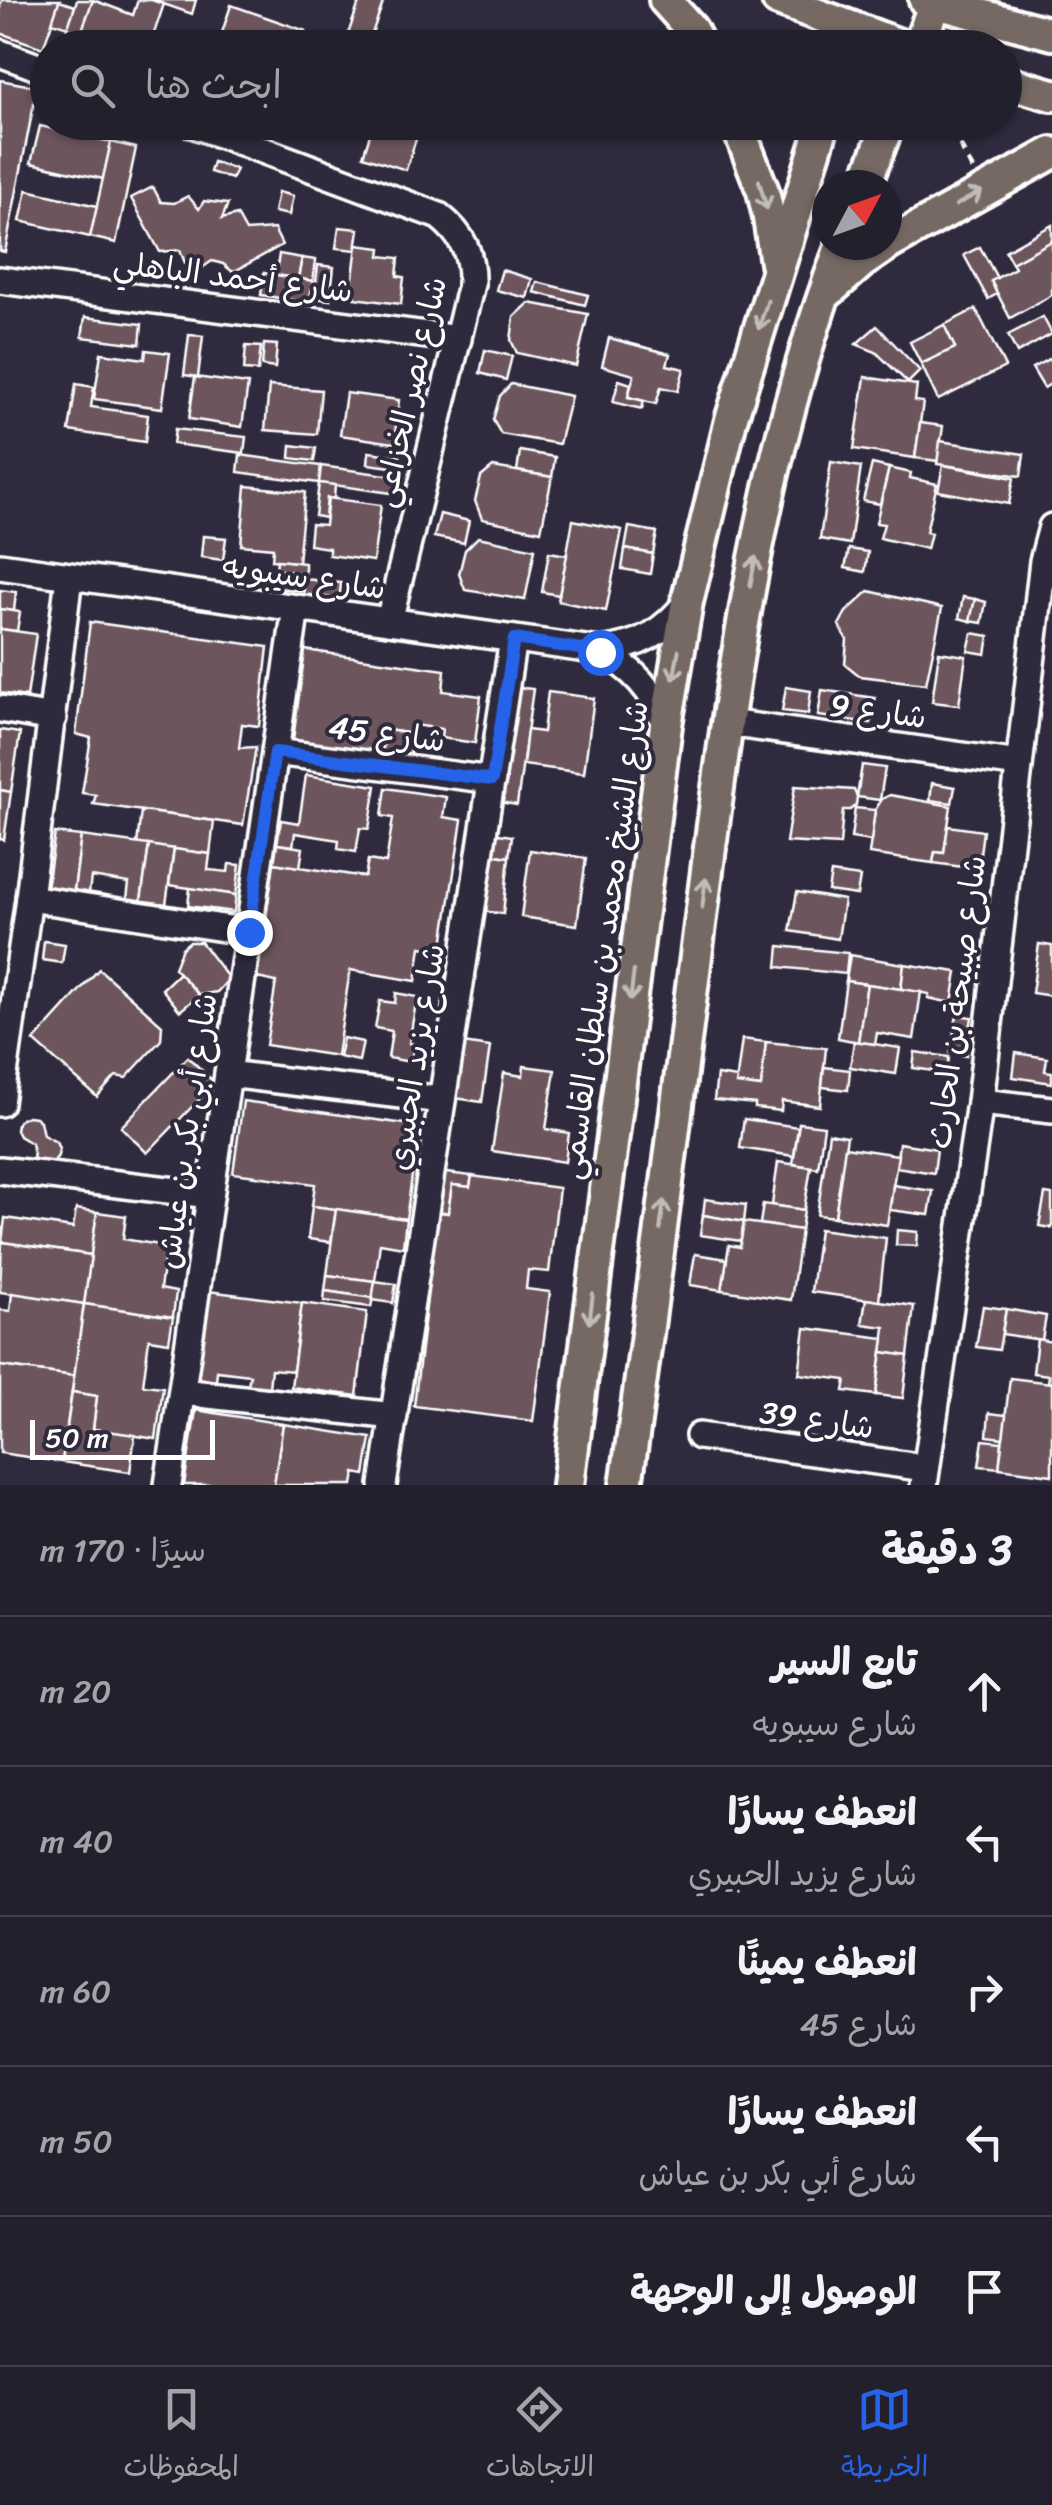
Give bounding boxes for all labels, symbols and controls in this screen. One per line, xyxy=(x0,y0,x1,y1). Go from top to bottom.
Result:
search box xyxy=(30,30,1022,140)
text: ابحث هنا xyxy=(145,52,282,119)
icon: search xyxy=(65,58,120,113)
north arrow xyxy=(812,170,902,260)
one-way arrow xyxy=(755,179,773,211)
one-way arrow xyxy=(954,188,984,208)
street label: شارع أحمد الباهلي xyxy=(110,234,356,320)
street label: شارع نصر الخزاعي xyxy=(356,271,464,513)
one-way arrow xyxy=(752,299,770,331)
street label: شارع سيبويه xyxy=(219,537,389,617)
one-way arrow xyxy=(745,556,764,588)
route start xyxy=(578,630,624,676)
one-way arrow xyxy=(666,648,685,680)
street label: شارع 9 xyxy=(826,676,930,746)
street label: شارع الشيخ محمد بن سلطان القاسمي xyxy=(542,697,666,1183)
street label: شارع 45 xyxy=(325,699,449,769)
street label: شارع صبيحة بن الحارث xyxy=(911,852,1003,1152)
one-way arrow xyxy=(695,877,714,909)
route end xyxy=(227,910,273,956)
street label: شارع يزيد الحبيري xyxy=(370,940,462,1174)
one-way arrow xyxy=(622,970,641,1002)
street label: شارع أبي بكر بن عياش xyxy=(139,989,235,1273)
one-way arrow xyxy=(653,1199,672,1232)
one-way arrow xyxy=(581,1292,599,1324)
street label: شارع 39 xyxy=(756,1384,878,1456)
text: 50 m xyxy=(45,1413,109,1462)
scale bar xyxy=(30,1415,215,1460)
text: 3 دقيقة xyxy=(881,1513,1012,1587)
text: سيرًا · 170 m xyxy=(40,1522,206,1579)
text: تابع السير xyxy=(772,1629,917,1696)
text: 20 m xyxy=(40,1663,112,1720)
icon: ahead xyxy=(957,1664,1012,1719)
text: شارع سيبويه xyxy=(753,1696,917,1753)
text: انعطف يسارًا xyxy=(728,1779,917,1846)
text: 40 m xyxy=(40,1813,113,1870)
icon: left xyxy=(957,1814,1012,1869)
text: شارع يزيد الحبيري xyxy=(688,1846,917,1903)
text: انعطف يمينًا xyxy=(737,1929,917,1996)
text: 60 m xyxy=(40,1963,111,2020)
icon: right xyxy=(957,1964,1012,2019)
text: شارع 45 xyxy=(800,1996,917,2053)
text: انعطف يسارًا xyxy=(728,2079,917,2146)
text: 50 m xyxy=(40,2113,113,2170)
icon: left xyxy=(957,2114,1012,2169)
text: شارع أبي بكر بن عياش xyxy=(639,2146,917,2203)
text: الوصول إلى الوجهة xyxy=(630,2258,917,2325)
icon: arrive xyxy=(957,2264,1012,2319)
tab: المحفوظات xyxy=(124,2382,239,2491)
tab: الاتجاهات xyxy=(486,2382,594,2491)
tab: الخريطة xyxy=(841,2382,928,2491)

